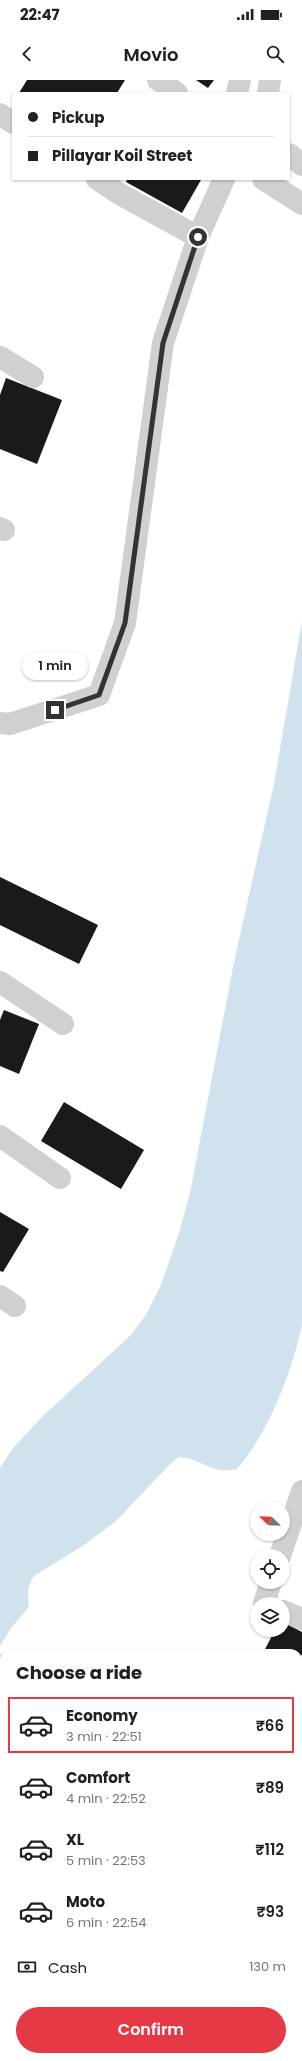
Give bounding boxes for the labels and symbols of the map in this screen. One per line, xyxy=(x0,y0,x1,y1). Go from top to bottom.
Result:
route start xyxy=(189,228,207,246)
callout: 1 min xyxy=(22,652,88,680)
route end xyxy=(46,701,64,719)
north arrow xyxy=(250,1501,290,1541)

